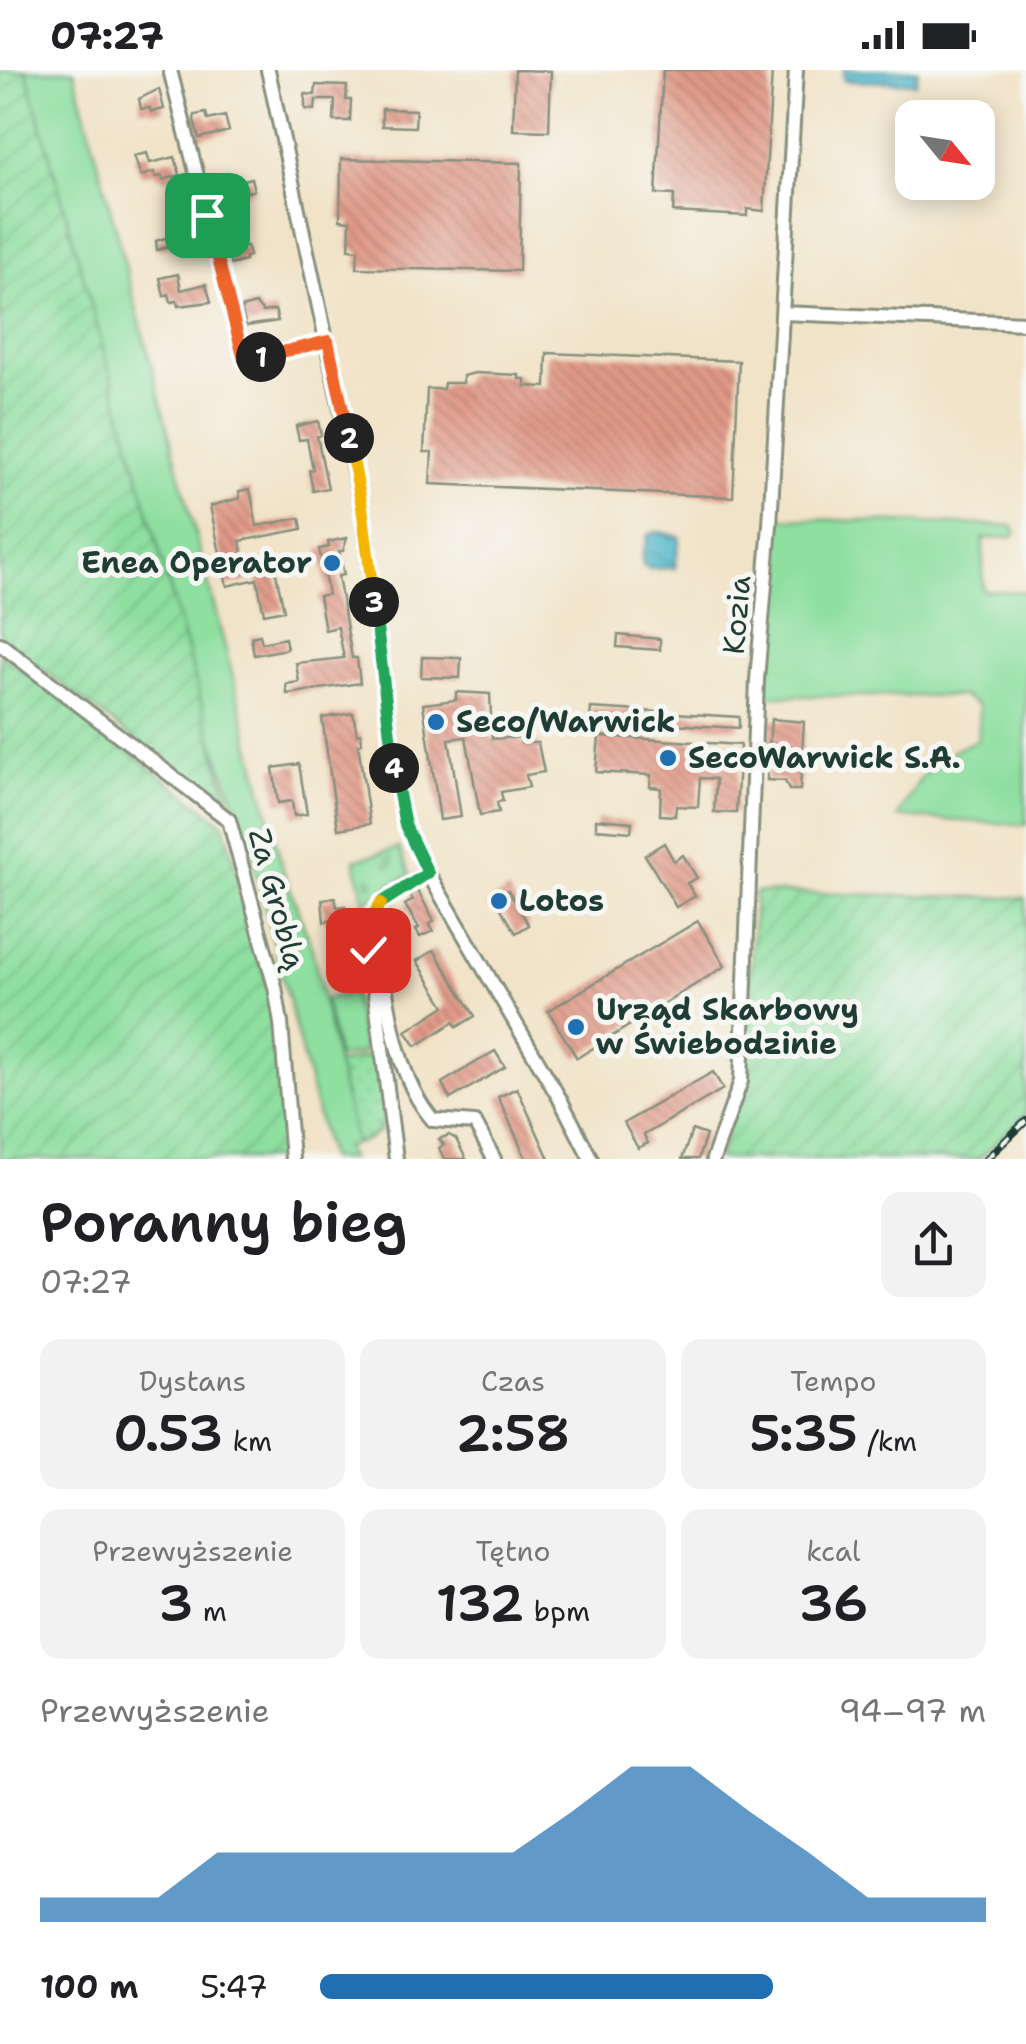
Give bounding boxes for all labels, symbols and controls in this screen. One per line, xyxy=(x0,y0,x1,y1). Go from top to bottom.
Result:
text: 07:27 xyxy=(50,10,164,61)
north arrow xyxy=(895,100,995,200)
map controls xyxy=(895,100,995,200)
pin xyxy=(165,173,250,258)
icon: arrive xyxy=(180,188,235,243)
pin: 1 xyxy=(236,332,286,382)
text: 1 xyxy=(255,338,267,376)
pin: 2 xyxy=(324,413,374,463)
text: 2 xyxy=(339,419,359,457)
place label: Enea Operator xyxy=(81,542,312,583)
marker: Enea Operator xyxy=(321,552,343,574)
street label: Kozia xyxy=(713,573,760,656)
pin: 3 xyxy=(349,577,399,627)
text: 3 xyxy=(364,583,384,621)
place label: Seco/Warwick xyxy=(456,701,676,742)
marker: Seco/Warwick xyxy=(425,711,447,733)
place label: SecoWarwick S.A. xyxy=(688,737,961,778)
pin: 4 xyxy=(369,743,419,793)
marker: SecoWarwick S.A. xyxy=(657,747,679,769)
text: 4 xyxy=(384,749,404,787)
street label: Za Groblą xyxy=(239,824,316,974)
place label: Lotos xyxy=(519,880,604,921)
marker: Lotos xyxy=(488,890,510,912)
pin xyxy=(326,908,411,993)
icon: check xyxy=(341,923,396,978)
place label: Urząd Skarbowy w Świebodzinie xyxy=(596,989,859,1064)
marker: Urząd Skarbowy w Świebodzinie xyxy=(565,1016,587,1038)
text: Poranny bieg xyxy=(40,1185,407,1259)
button: share xyxy=(881,1192,986,1297)
text: 07:27 xyxy=(40,1260,132,1303)
text: Dystans xyxy=(139,1362,246,1400)
text: Czas xyxy=(481,1362,545,1400)
text: Tempo xyxy=(790,1362,876,1400)
text: 0.53 xyxy=(113,1400,223,1467)
text: 2:58 xyxy=(456,1400,570,1467)
text: 5:35 xyxy=(749,1400,858,1467)
text: km xyxy=(223,1422,272,1460)
text: /km xyxy=(858,1422,917,1460)
text: Przewyższenie xyxy=(92,1532,293,1570)
text: Tętno xyxy=(475,1532,551,1570)
text: kcal xyxy=(806,1532,861,1570)
text: 3 xyxy=(158,1570,193,1637)
text: 132 xyxy=(436,1570,524,1637)
text: 36 xyxy=(799,1570,868,1637)
text: m xyxy=(193,1592,227,1630)
text: bpm xyxy=(524,1592,590,1630)
text: Przewyższenie xyxy=(40,1689,270,1732)
text: 94–97 m xyxy=(839,1689,986,1732)
text: 100 m xyxy=(40,1965,139,2008)
text: 5:47 xyxy=(200,1965,268,2008)

